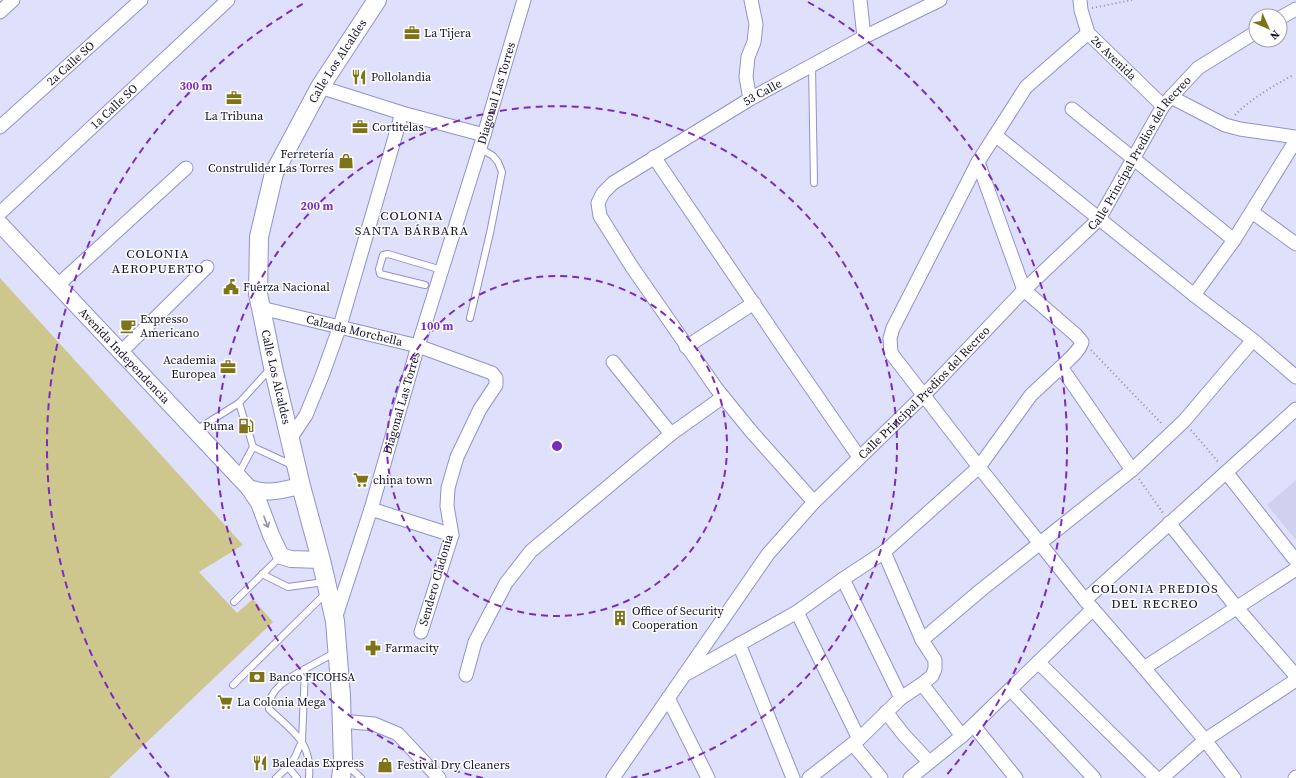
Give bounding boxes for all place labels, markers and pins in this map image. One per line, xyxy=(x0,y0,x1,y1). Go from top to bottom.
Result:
office icon: La Tijera xyxy=(403,24,421,42)
place label: La Tijera xyxy=(424,25,472,41)
restaurant icon: Pollolandia xyxy=(350,68,368,86)
place label: Pollolandia xyxy=(371,69,432,85)
office icon: La Tribuna xyxy=(225,89,243,107)
place label: La Tribuna xyxy=(205,108,264,124)
office icon: Cortitelas xyxy=(351,118,369,136)
place label: Cortitelas xyxy=(372,119,424,135)
place label: Ferretería Construlider Las Torres xyxy=(208,146,335,176)
shop icon: Ferretería Construlider Las Torres xyxy=(337,152,355,170)
public building icon: Fuerza Nacional xyxy=(222,278,240,296)
place label: Fuerza Nacional xyxy=(243,279,330,295)
place label: Expresso Americano xyxy=(140,311,200,341)
cafe icon: Expresso Americano xyxy=(119,317,137,335)
place label: Academia Europea xyxy=(163,352,217,382)
office icon: Academia Europea xyxy=(219,358,237,376)
fuel station icon: Puma xyxy=(237,417,255,435)
place label: Puma xyxy=(203,418,235,434)
centre of rings xyxy=(550,439,564,453)
supermarket icon: china town xyxy=(352,471,370,489)
place label: china town xyxy=(373,472,433,488)
place label: Office of Security Cooperation xyxy=(632,603,724,633)
building icon: Office of Security Cooperation xyxy=(611,609,629,627)
pharmacy icon: Farmacity xyxy=(364,639,382,657)
place label: Farmacity xyxy=(385,640,440,656)
bank icon: Banco FICOHSA xyxy=(248,668,266,686)
place label: Banco FICOHSA xyxy=(269,669,355,685)
supermarket icon: La Colonia Mega xyxy=(216,693,234,711)
place label: La Colonia Mega xyxy=(237,694,327,710)
restaurant icon: Baleadas Express xyxy=(251,754,269,772)
place label: Baleadas Express xyxy=(272,755,364,771)
shop icon: Festival Dry Cleaners xyxy=(376,756,394,774)
place label: Festival Dry Cleaners xyxy=(397,757,510,773)

